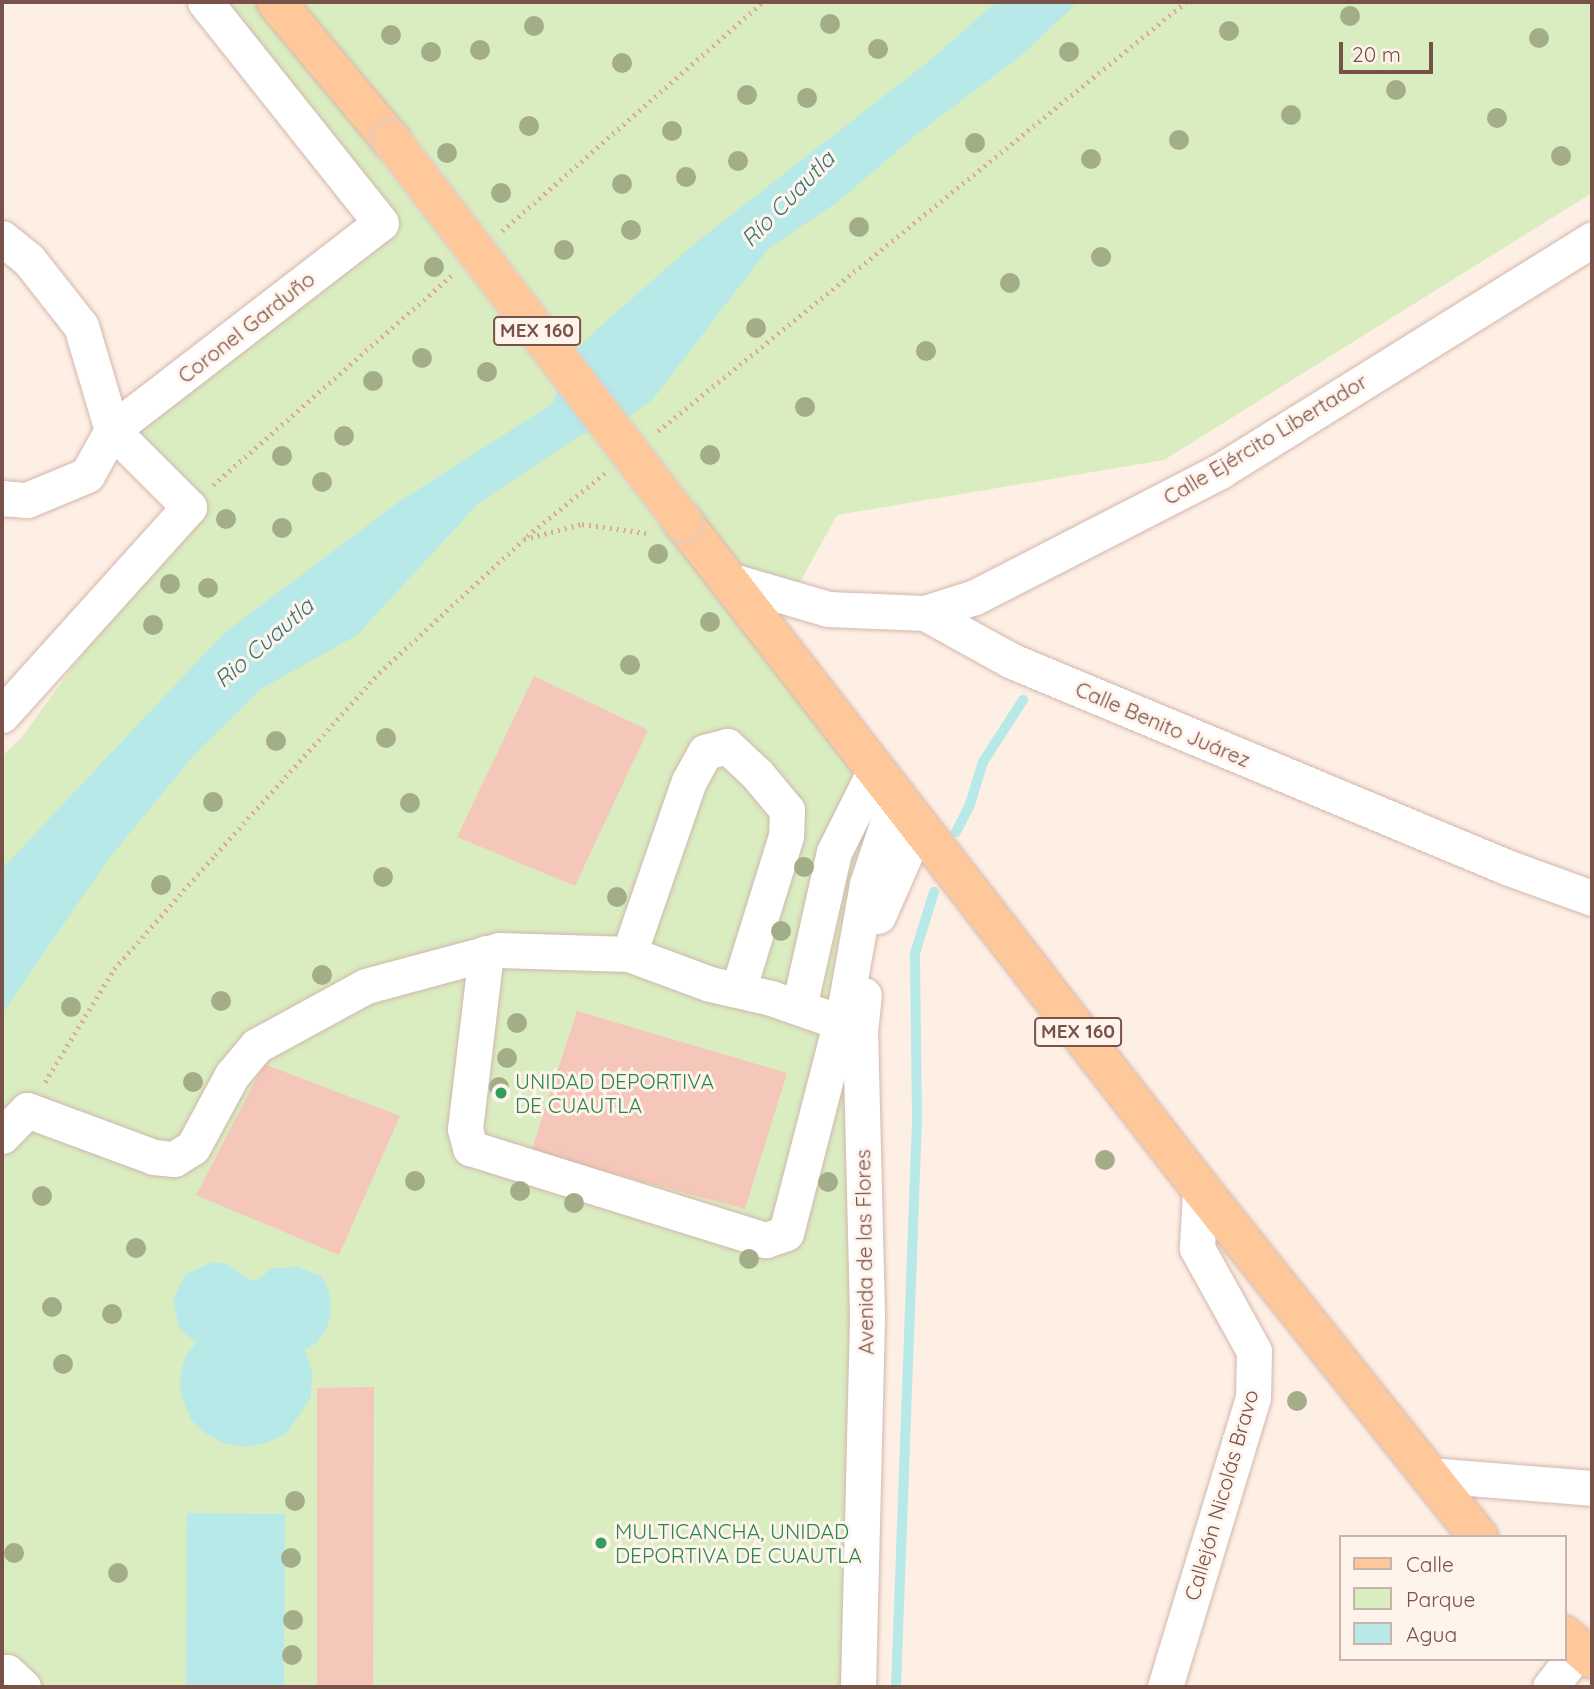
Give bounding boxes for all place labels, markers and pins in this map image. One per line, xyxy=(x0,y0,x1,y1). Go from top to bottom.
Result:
place label: UNIDAD DEPORTIVA DE CUAUTLA xyxy=(515,1068,714,1118)
marker: UNIDAD DEPORTIVA DE CUAUTLA xyxy=(493,1085,509,1101)
place label: MULTICANCHA, UNIDAD DEPORTIVA DE CUAUTLA xyxy=(615,1518,862,1568)
marker: MULTICANCHA, UNIDAD DEPORTIVA DE CUAUTLA xyxy=(593,1535,609,1551)

